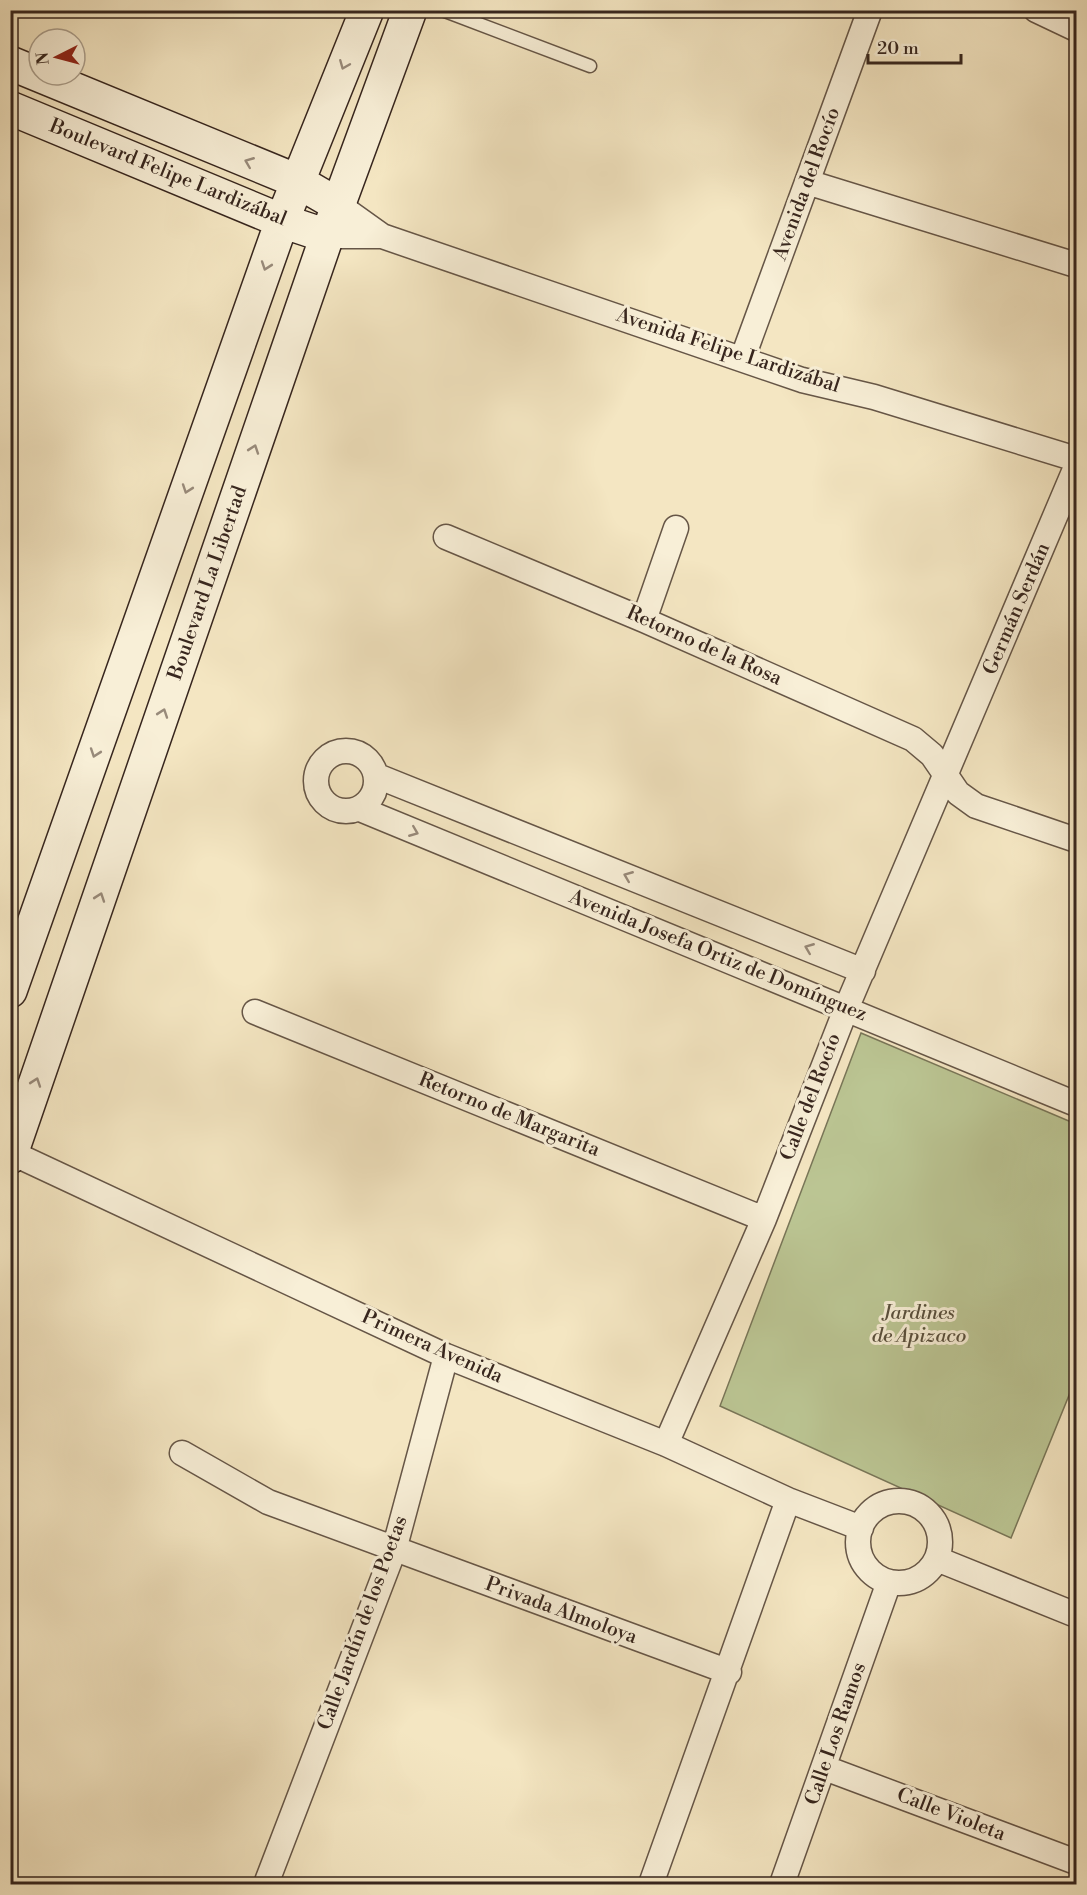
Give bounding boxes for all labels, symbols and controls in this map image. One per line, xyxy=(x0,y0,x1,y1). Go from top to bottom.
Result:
north arrow xyxy=(27,27,87,87)
scale bar xyxy=(868,27,961,65)
text: 20 m xyxy=(877,37,919,60)
text: N xyxy=(32,51,54,66)
one-way arrow xyxy=(339,58,351,69)
street label: Avenida del Rocío xyxy=(767,104,846,265)
street label: Boulevard Felipe Lardizábal xyxy=(45,114,290,232)
one-way arrow xyxy=(245,157,256,169)
one-way arrow xyxy=(261,260,274,271)
street label: Avenida Felipe Lardizábal xyxy=(612,303,843,399)
one-way arrow xyxy=(246,444,259,455)
street label: Boulevard La Libertad xyxy=(163,482,253,684)
one-way arrow xyxy=(182,484,195,494)
street label: Germán Serdán xyxy=(978,539,1056,679)
street label: Retorno de la Rosa xyxy=(622,600,786,692)
one-way arrow xyxy=(156,708,168,719)
one-way arrow xyxy=(89,747,102,757)
one-way arrow xyxy=(408,824,419,837)
one-way arrow xyxy=(623,871,634,883)
street label: Avenida Josefa Ortiz de Domínguez xyxy=(565,884,871,1027)
one-way arrow xyxy=(92,892,105,903)
one-way arrow xyxy=(805,943,816,955)
street label: Calle del Rocío xyxy=(775,1030,847,1164)
street label: Retorno de Margarita xyxy=(415,1067,604,1163)
one-way arrow xyxy=(29,1077,42,1088)
park label: Jardines de Apizaco xyxy=(872,1301,966,1349)
street label: Primera Avenida xyxy=(357,1305,507,1390)
street label: Calle Jardín de los Poetas xyxy=(313,1512,413,1734)
street label: Privada Almoloya xyxy=(482,1572,641,1650)
street label: Calle Los Ramos xyxy=(800,1659,872,1809)
street label: Calle Violeta xyxy=(893,1783,1010,1847)

